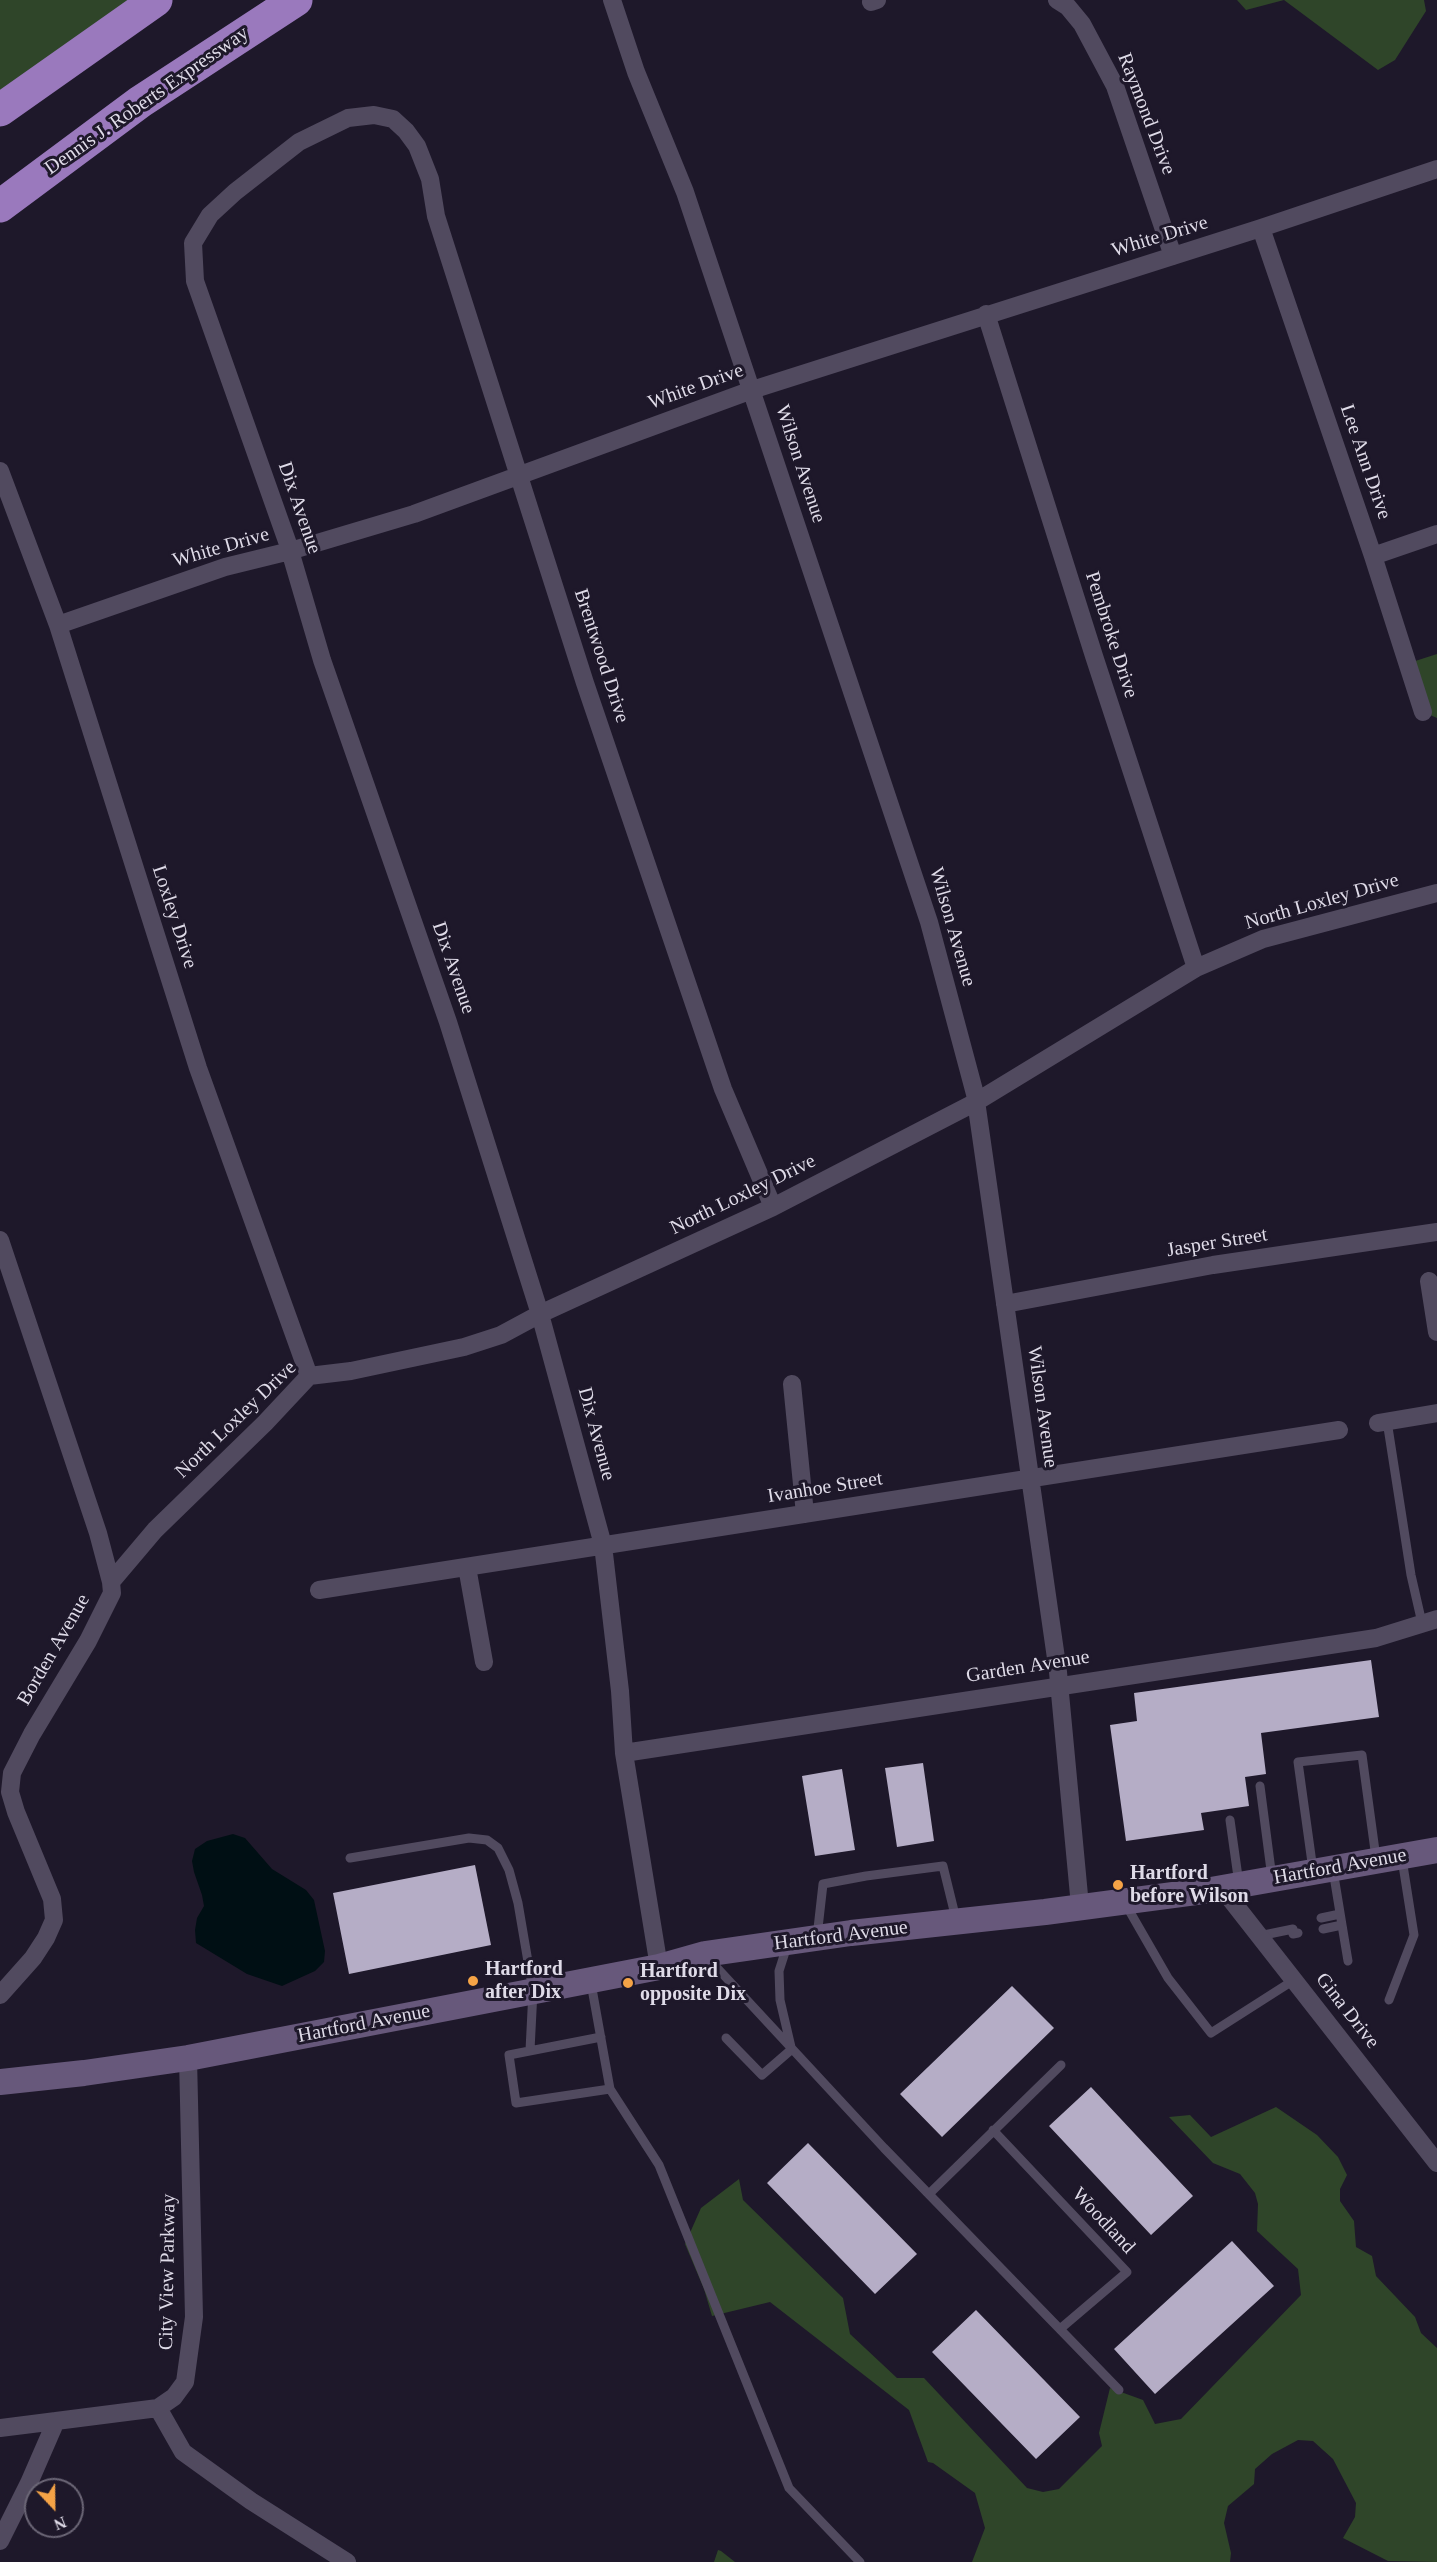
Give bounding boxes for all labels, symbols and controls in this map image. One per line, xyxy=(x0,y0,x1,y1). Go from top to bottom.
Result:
street label: Dennis J. Roberts Expressway xyxy=(40,21,254,181)
street label: Raymond Drive xyxy=(1112,50,1180,178)
street label: White Drive xyxy=(1109,211,1211,263)
street label: White Drive xyxy=(645,359,747,415)
street label: Lee Ann Drive xyxy=(1334,401,1396,523)
street label: Wilson Avenue xyxy=(770,402,830,526)
street label: Dix Avenue xyxy=(272,459,326,557)
street label: White Drive xyxy=(170,523,272,573)
street label: Pembroke Drive xyxy=(1079,569,1143,701)
street label: Brentwood Drive xyxy=(568,586,634,726)
street label: Loxley Drive xyxy=(146,862,202,972)
street label: Wilson Avenue xyxy=(924,865,980,989)
street label: North Loxley Drive xyxy=(1242,869,1402,935)
street label: Dix Avenue xyxy=(426,919,480,1017)
street label: North Loxley Drive xyxy=(666,1149,820,1241)
street label: Jasper Street xyxy=(1165,1223,1269,1263)
street label: Wilson Avenue xyxy=(1022,1345,1062,1469)
street label: North Loxley Drive xyxy=(171,1356,301,1484)
street label: Dix Avenue xyxy=(572,1385,620,1483)
street label: Ivanhoe Street xyxy=(766,1467,884,1509)
street label: Borden Avenue xyxy=(12,1590,96,1710)
street label: Garden Avenue xyxy=(965,1645,1091,1689)
street label: Hartford Avenue xyxy=(1272,1843,1408,1891)
place label: Hartford before Wilson xyxy=(1130,1862,1249,1909)
marker: Hartford before Wilson xyxy=(1111,1878,1125,1892)
street label: Hartford Avenue xyxy=(773,1916,909,1956)
place label: Hartford after Dix xyxy=(485,1958,563,2005)
place label: Hartford opposite Dix xyxy=(640,1960,746,2007)
street label: Gina Drive xyxy=(1310,1968,1384,2054)
marker: Hartford after Dix xyxy=(466,1974,480,1988)
marker: Hartford opposite Dix xyxy=(621,1976,635,1990)
street label: Hartford Avenue xyxy=(296,1999,432,2049)
street label: Woodland xyxy=(1066,2183,1140,2259)
street label: City View Parkway xyxy=(155,2194,181,2350)
north arrow xyxy=(24,2478,84,2538)
text: N xyxy=(52,2513,69,2533)

